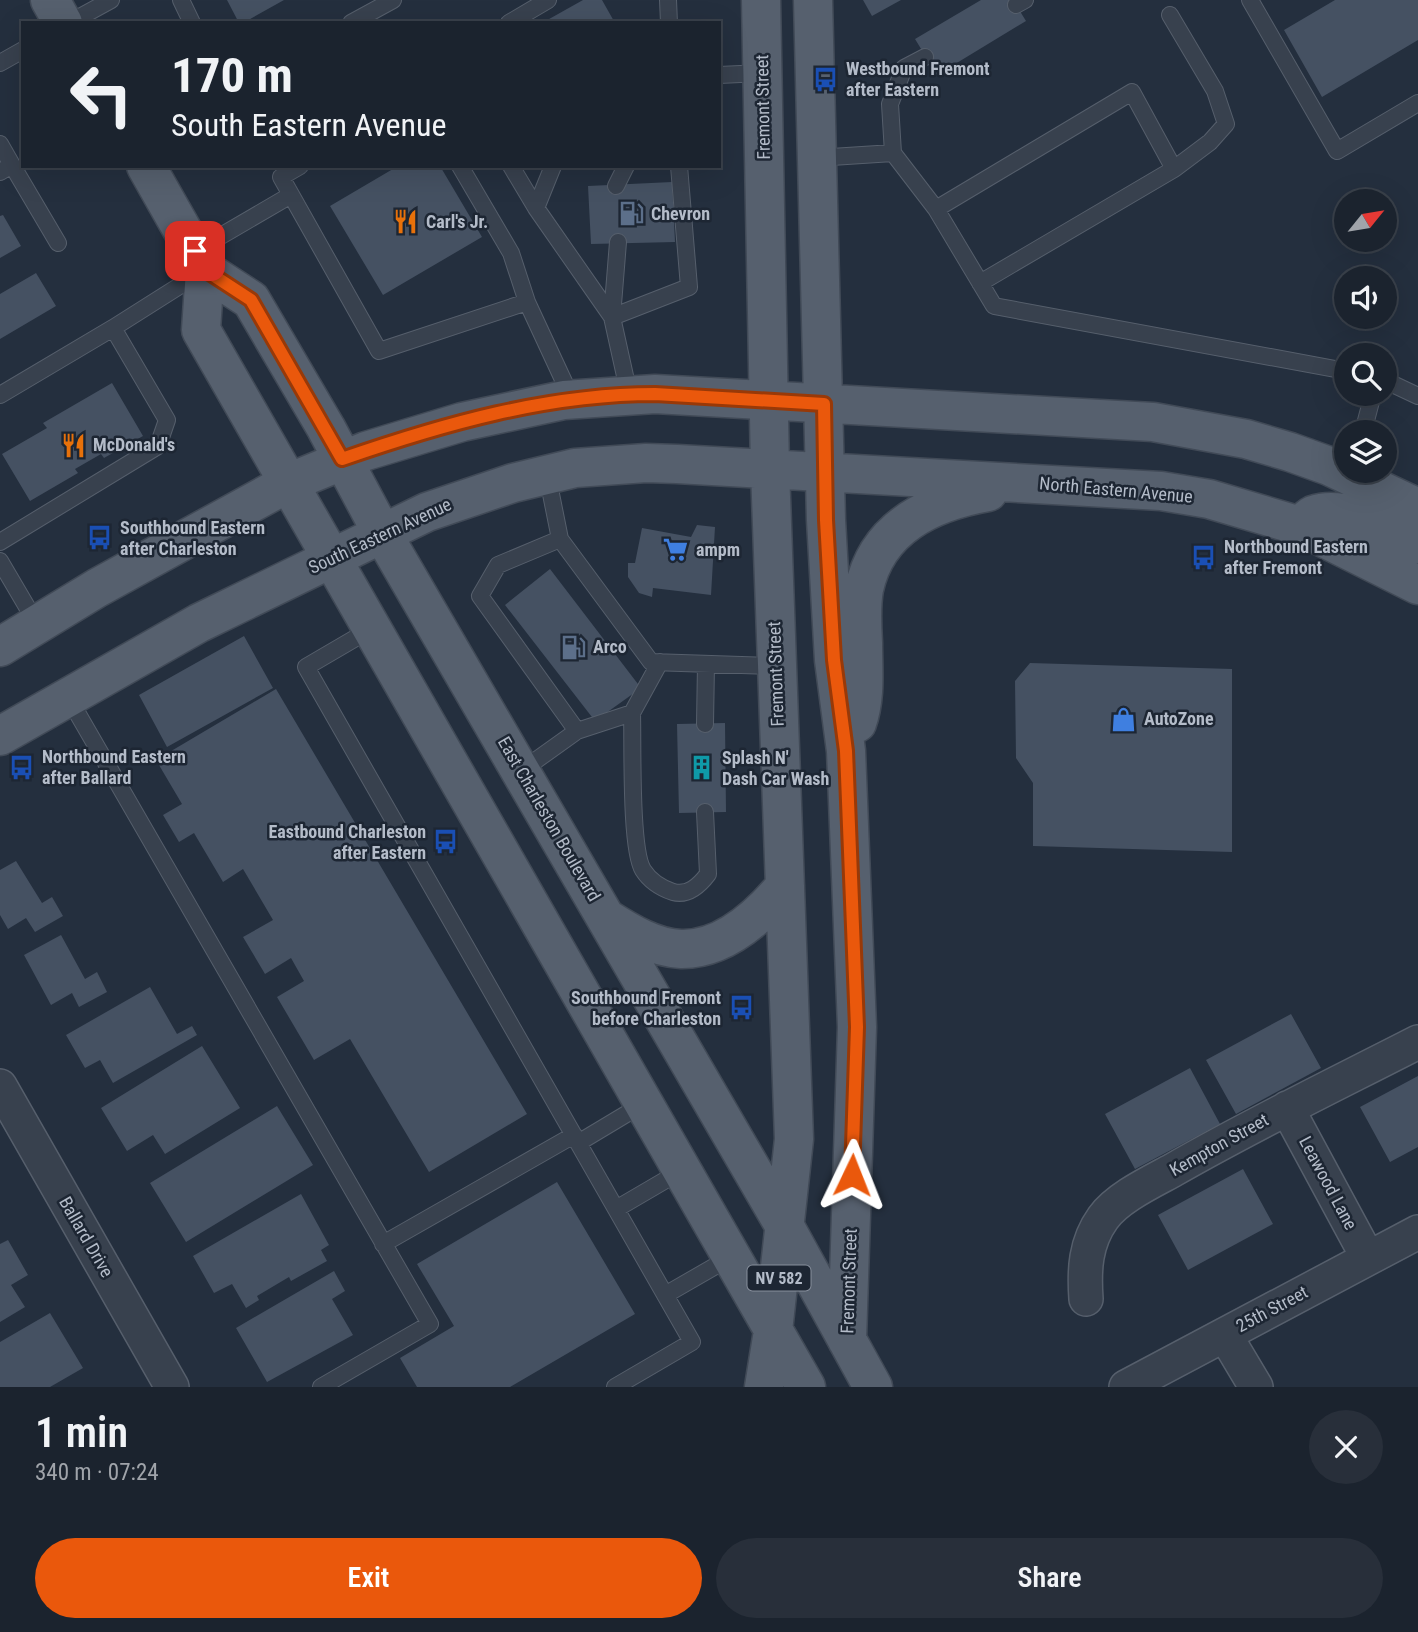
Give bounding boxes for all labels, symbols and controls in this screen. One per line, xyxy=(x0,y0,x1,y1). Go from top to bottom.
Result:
text: 170 m xyxy=(171,47,293,104)
icon: left xyxy=(56,49,147,140)
street label: Fremont Street xyxy=(751,54,774,160)
place label: Westbound Fremont after Eastern xyxy=(846,58,990,100)
bus stop icon: Westbound Fremont after Eastern xyxy=(812,65,840,93)
text: South Eastern Avenue xyxy=(171,106,446,144)
north arrow xyxy=(1334,189,1396,252)
map controls xyxy=(1334,189,1397,483)
fuel station icon: Chevron xyxy=(617,200,645,228)
place label: Chevron xyxy=(651,203,710,224)
restaurant icon: Carl's Jr. xyxy=(392,208,420,236)
place label: Carl's Jr. xyxy=(426,211,488,232)
pin xyxy=(165,221,225,281)
icon: arrive xyxy=(176,232,214,270)
button: sound xyxy=(1334,266,1397,329)
button: search xyxy=(1334,343,1397,406)
button: layers xyxy=(1334,420,1397,483)
restaurant icon: McDonald's xyxy=(59,431,87,459)
place label: McDonald's xyxy=(93,434,175,455)
street label: North Eastern Avenue xyxy=(1038,472,1194,507)
street label: South Eastern Avenue xyxy=(305,493,454,578)
place label: Southbound Eastern after Charleston xyxy=(120,517,265,559)
bus stop icon: Southbound Eastern after Charleston xyxy=(86,524,114,552)
supermarket icon: ampm xyxy=(662,536,690,564)
place label: Northbound Eastern after Fremont xyxy=(1224,536,1368,578)
place label: ampm xyxy=(696,539,740,560)
bus stop icon: Northbound Eastern after Fremont xyxy=(1190,543,1218,571)
street label: Fremont Street xyxy=(763,621,788,727)
fuel station icon: Arco xyxy=(559,633,587,661)
place label: Arco xyxy=(593,636,627,657)
shop icon: AutoZone xyxy=(1110,705,1138,733)
place label: AutoZone xyxy=(1144,708,1214,729)
street label: East Charleston Boulevard xyxy=(494,733,605,905)
place label: Northbound Eastern after Ballard xyxy=(42,746,186,788)
place label: Splash N' Dash Car Wash xyxy=(722,747,829,789)
bus stop icon: Northbound Eastern after Ballard xyxy=(8,753,36,781)
building icon: Splash N' Dash Car Wash xyxy=(688,754,716,782)
place label: Eastbound Charleston after Eastern xyxy=(268,821,426,863)
bus stop icon: Eastbound Charleston after Eastern xyxy=(432,828,460,856)
place label: Southbound Fremont before Charleston xyxy=(571,987,721,1029)
bus stop icon: Southbound Fremont before Charleston xyxy=(727,994,755,1022)
street label: Kempton Street xyxy=(1166,1109,1272,1180)
street label: Leawood Lane xyxy=(1295,1132,1362,1233)
position arrow xyxy=(815,1138,889,1212)
street label: Ballard Drive xyxy=(55,1193,118,1281)
street label: Fremont Street xyxy=(836,1228,861,1334)
road number: NV 582 xyxy=(748,1266,810,1290)
street label: 25th Street xyxy=(1232,1281,1311,1336)
text: 1 min xyxy=(35,1408,128,1457)
button: close xyxy=(1309,1410,1383,1484)
text: 340 m · 07:24 xyxy=(35,1459,159,1486)
button: Exit xyxy=(35,1538,702,1618)
button: Share xyxy=(716,1538,1383,1618)

